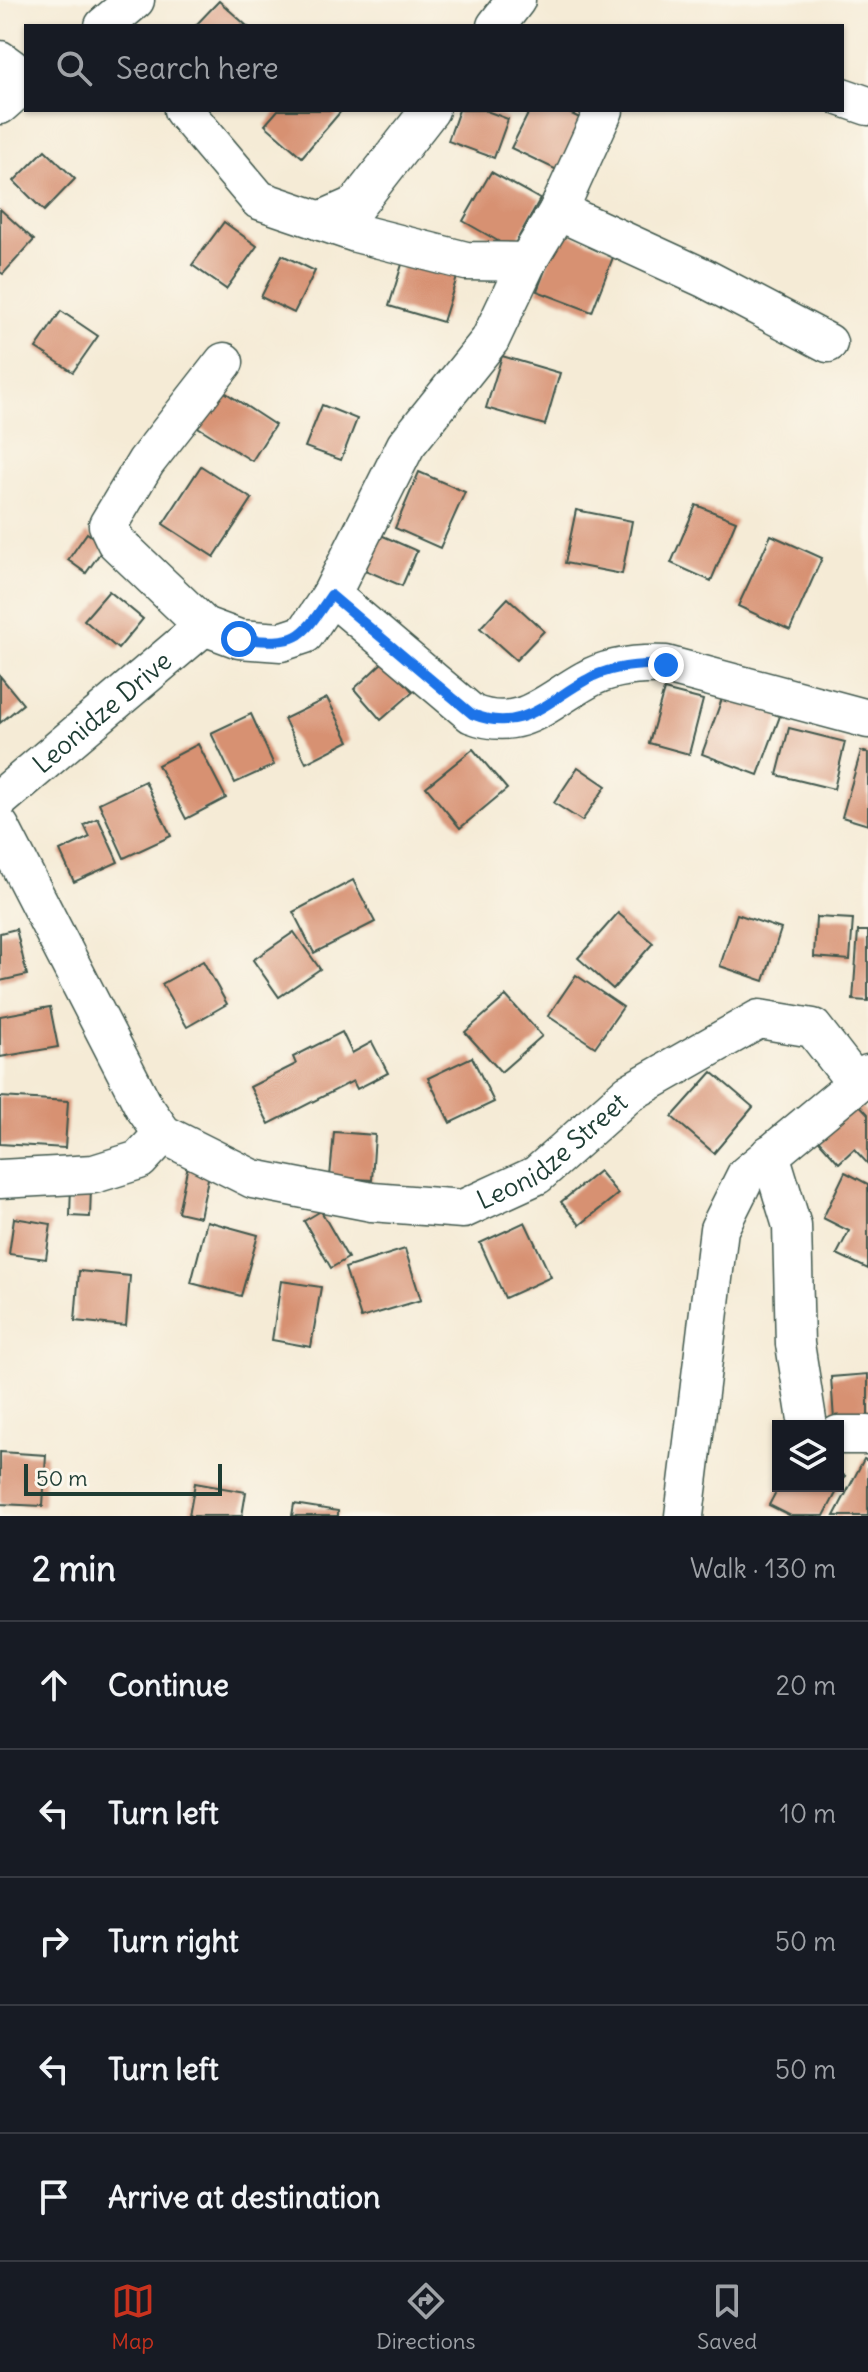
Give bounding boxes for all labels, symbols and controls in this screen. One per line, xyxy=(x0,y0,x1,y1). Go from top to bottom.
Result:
search box xyxy=(24,24,844,112)
icon: search xyxy=(52,46,96,90)
text: Search here xyxy=(116,49,279,87)
route start xyxy=(221,621,257,657)
street label: Leonidze Drive xyxy=(26,644,178,780)
route end xyxy=(648,647,684,683)
street label: Leonidze Street xyxy=(471,1085,634,1216)
map controls xyxy=(772,1420,844,1492)
button: layers xyxy=(772,1420,844,1492)
scale bar xyxy=(24,1460,222,1496)
text: 50 m xyxy=(36,1464,88,1492)
text: 2 min xyxy=(32,1547,116,1590)
text: Walk · 130 m xyxy=(690,1552,836,1585)
icon: ahead xyxy=(32,1663,76,1707)
text: Continue xyxy=(108,1666,229,1704)
text: 20 m xyxy=(776,1669,836,1702)
icon: left xyxy=(32,1791,76,1835)
text: Turn left xyxy=(108,1794,219,1832)
text: 10 m xyxy=(780,1797,836,1830)
icon: right xyxy=(32,1919,76,1963)
text: Turn right xyxy=(108,1922,239,1960)
text: 50 m xyxy=(775,1925,836,1958)
icon: left xyxy=(32,2047,76,2091)
text: Turn left xyxy=(108,2050,219,2088)
text: 50 m xyxy=(775,2053,836,2086)
icon: arrive xyxy=(32,2175,76,2219)
text: Arrive at destination xyxy=(108,2178,380,2216)
tab: Map xyxy=(111,2279,155,2355)
tab: Directions xyxy=(376,2279,476,2355)
tab: Saved xyxy=(697,2279,757,2355)

